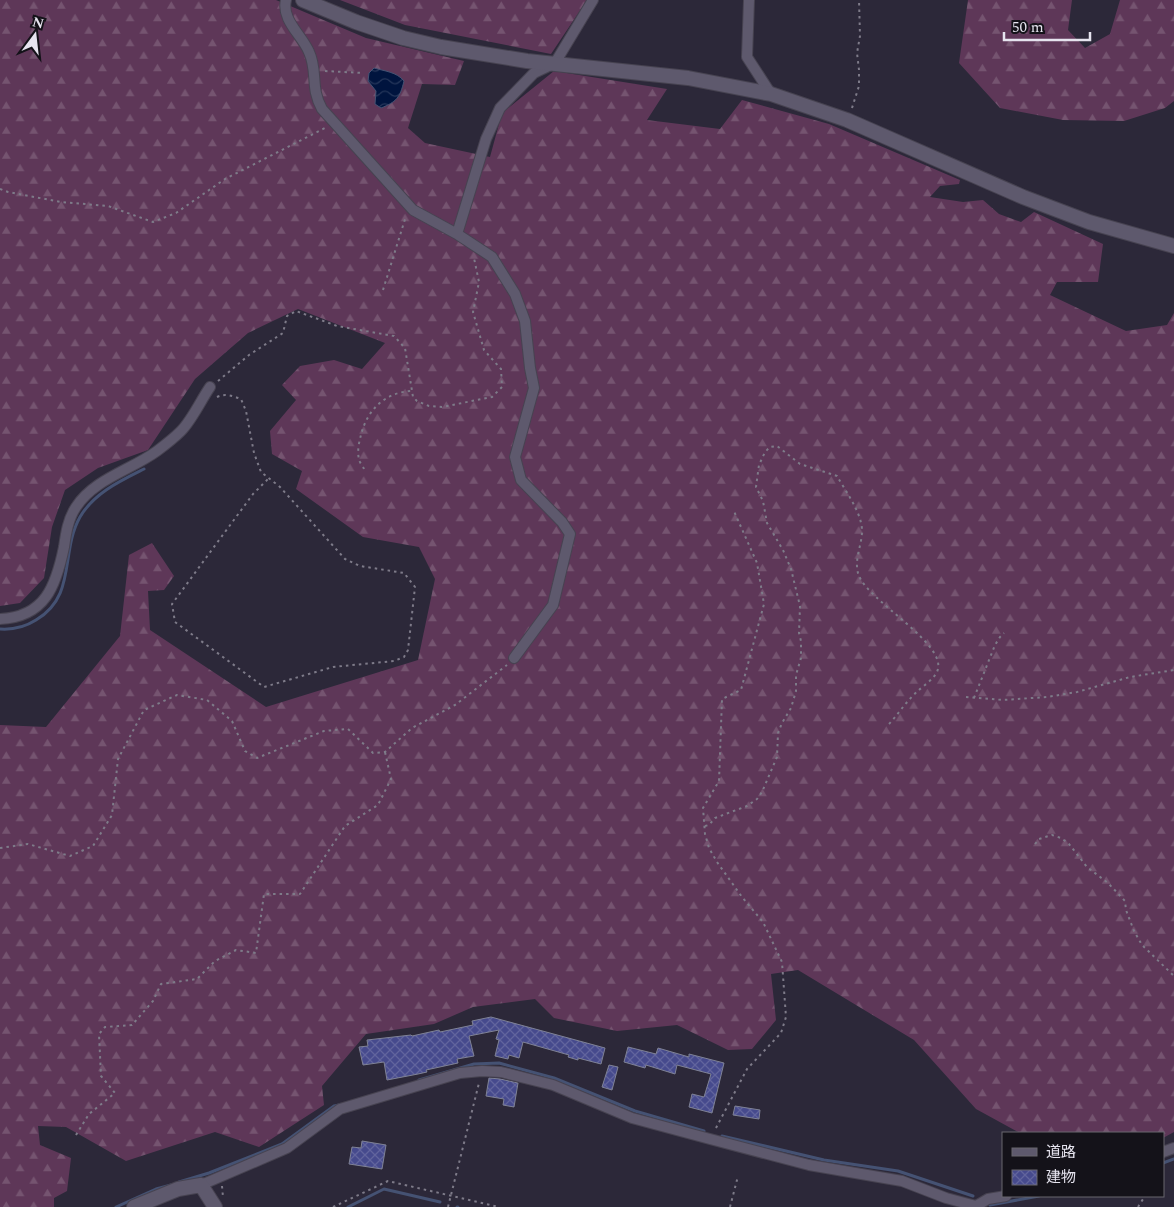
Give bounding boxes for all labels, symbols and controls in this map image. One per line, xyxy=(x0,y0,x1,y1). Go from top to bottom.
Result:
north arrow xyxy=(10,10,60,60)
scale bar xyxy=(1004,10,1090,42)
text: N xyxy=(30,11,46,35)
text: 50 m xyxy=(1012,16,1044,39)
legend xyxy=(1002,1132,1164,1197)
text: 道路 xyxy=(1046,1141,1076,1164)
text: 建物 xyxy=(1046,1166,1076,1189)

